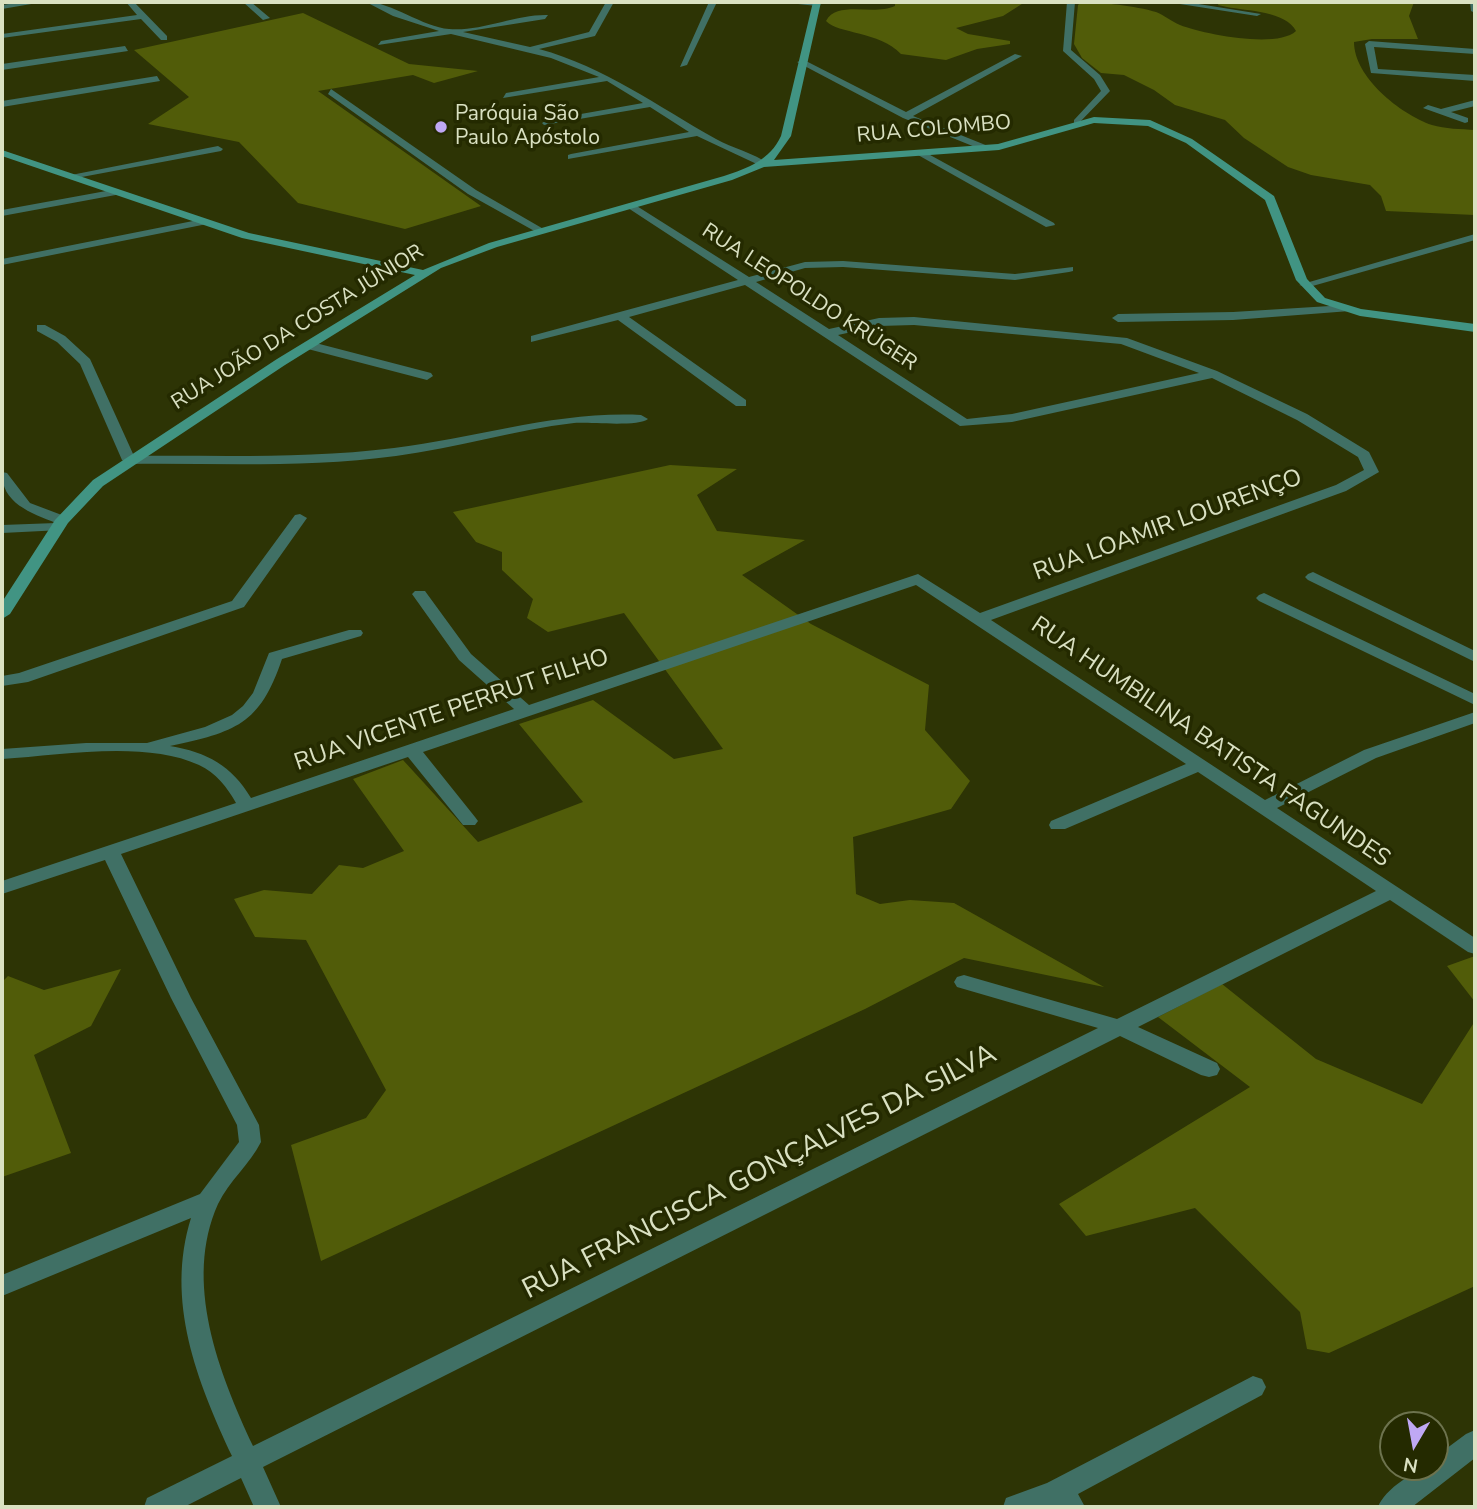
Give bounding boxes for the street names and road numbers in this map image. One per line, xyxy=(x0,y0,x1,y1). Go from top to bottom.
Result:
street label: RUA COLOMBO xyxy=(856,111,1012,149)
street label: RUA LEOPOLDO KRÜGER xyxy=(697,219,921,377)
street label: RUA JOÃO DA COSTA JÚNIOR xyxy=(167,240,429,416)
street label: RUA LOAMIR LOURENÇO xyxy=(1030,464,1306,588)
street label: RUA HUMBILINA BATISTA FAGUNDES xyxy=(1025,612,1395,874)
street label: RUA VICENTE PERRUT FILHO xyxy=(291,644,613,778)
street label: RUA FRANCISCA GONÇALVES DA SILVA xyxy=(517,1038,1003,1308)

